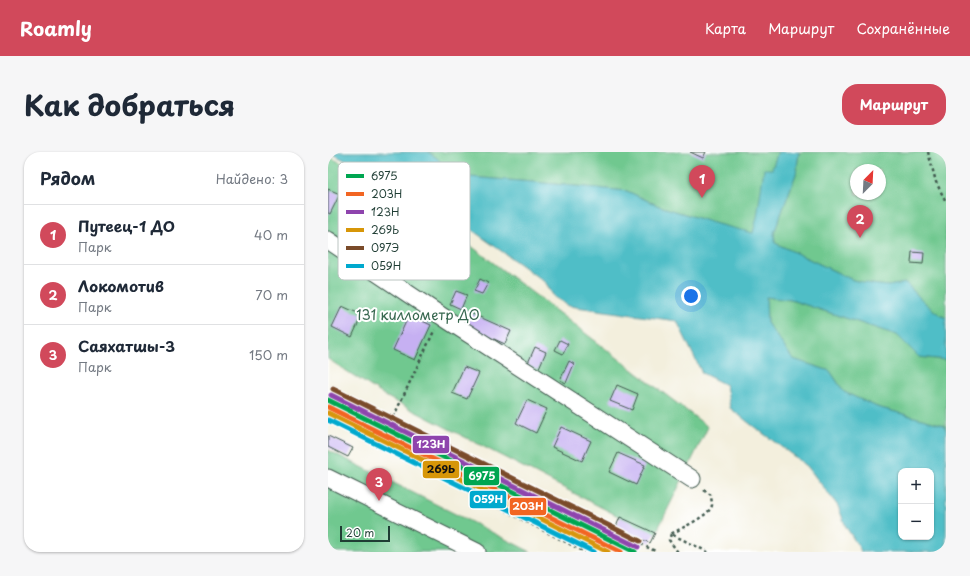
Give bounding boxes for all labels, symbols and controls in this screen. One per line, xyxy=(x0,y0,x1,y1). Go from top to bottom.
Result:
text: Roamly xyxy=(20,14,92,42)
text: Карта xyxy=(705,18,746,39)
text: Маршрут xyxy=(768,18,834,39)
text: Сохранённые xyxy=(856,18,950,39)
text: Как добраться xyxy=(24,83,235,126)
button: Маршрут xyxy=(842,84,946,125)
legend xyxy=(338,162,470,280)
north arrow xyxy=(850,164,886,200)
text: Рядом xyxy=(40,165,95,191)
pin: 1 xyxy=(689,165,715,198)
text: 6975 xyxy=(371,167,398,184)
text: Найдено: 3 xyxy=(216,169,288,188)
text: 203Н xyxy=(371,185,402,202)
text: 123Н xyxy=(371,203,400,220)
pin: 2 xyxy=(847,205,873,238)
text: Путеец-1 ДО xyxy=(78,214,175,237)
text: 269Ь xyxy=(371,221,399,238)
text: 1 xyxy=(50,225,56,244)
text: 40 m xyxy=(254,225,288,244)
text: Парк xyxy=(78,237,112,256)
text: 097Э xyxy=(371,239,399,256)
text: 059Н xyxy=(371,257,401,274)
text: Локомотив xyxy=(78,274,164,297)
text: 2 xyxy=(48,285,58,304)
text: 70 m xyxy=(255,285,288,304)
your location xyxy=(681,286,701,306)
text: Парк xyxy=(78,297,112,316)
park label: 131 киллометр ДО xyxy=(356,304,480,325)
text: Саяхатшы-3 xyxy=(78,334,175,357)
text: 3 xyxy=(49,345,57,364)
text: 150 m xyxy=(249,345,288,364)
text: Парк xyxy=(78,357,112,376)
line badge: 123Н xyxy=(412,435,450,454)
text: 123Н xyxy=(416,435,446,452)
line badge: 269Ь xyxy=(422,460,460,479)
text: 269Ь xyxy=(427,460,455,477)
line badge: 6975 xyxy=(463,466,500,486)
text: 6975 xyxy=(469,467,495,484)
pin: 3 xyxy=(366,468,392,501)
map controls xyxy=(898,468,934,540)
button: + xyxy=(898,468,934,504)
line badge: 059Н xyxy=(469,490,507,509)
text: 059Н xyxy=(473,490,503,507)
line badge: 203Н xyxy=(509,497,547,516)
text: 203Н xyxy=(512,497,544,514)
button: − xyxy=(898,504,934,540)
scale bar xyxy=(340,524,390,543)
text: 20 m xyxy=(346,524,374,541)

